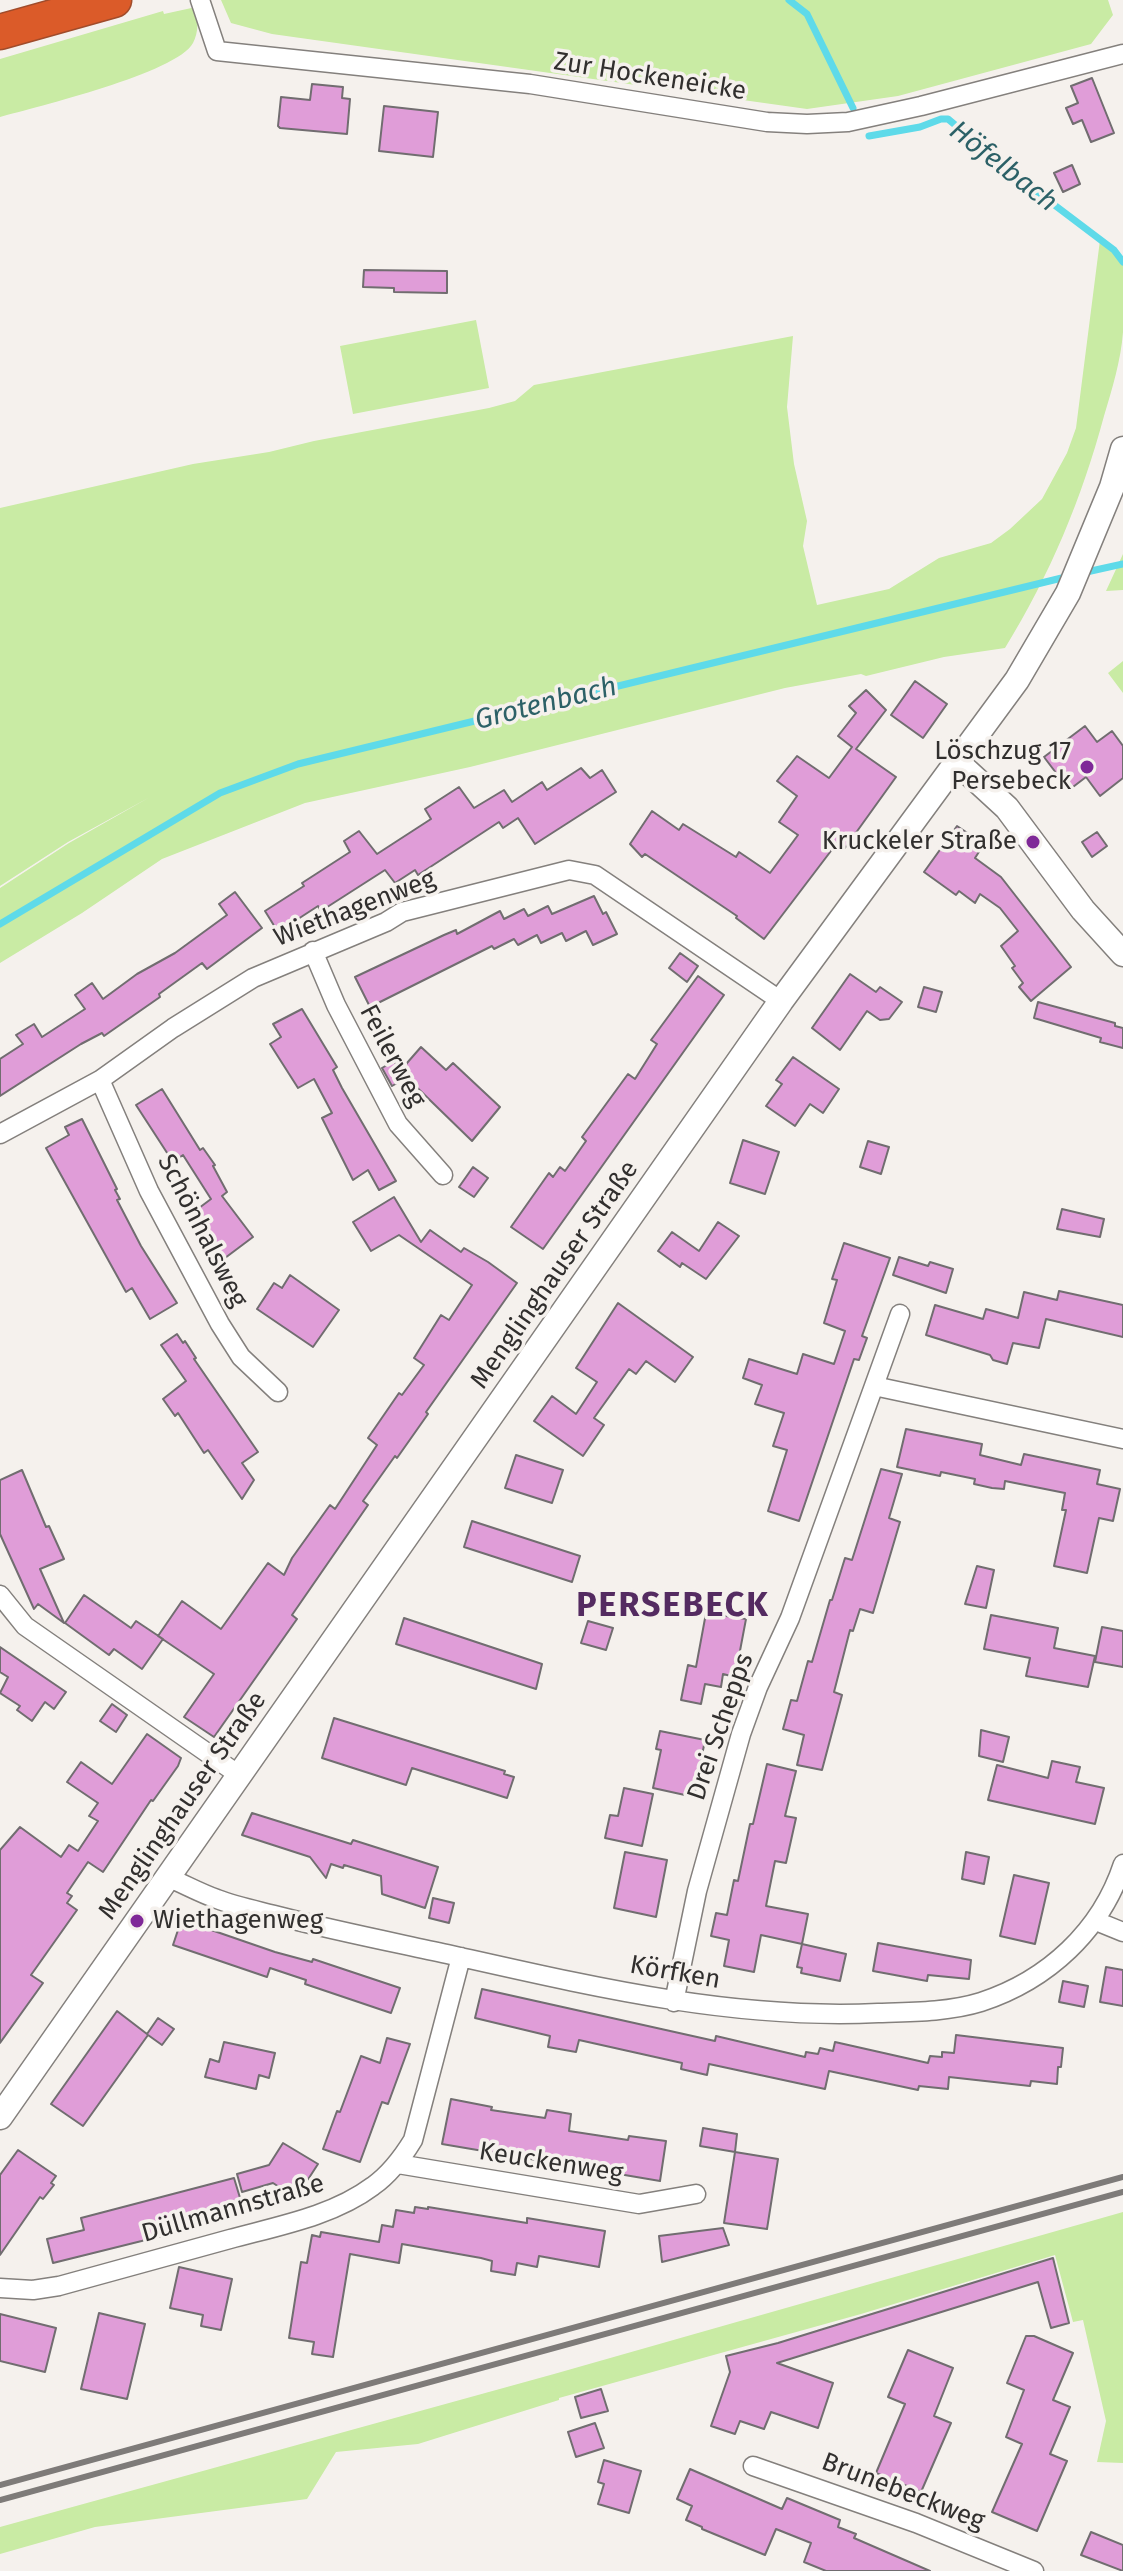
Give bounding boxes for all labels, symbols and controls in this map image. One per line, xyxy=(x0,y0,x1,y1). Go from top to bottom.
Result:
street label: Zur Hockeneicke xyxy=(552,46,748,108)
water label: Höfelbach xyxy=(942,114,1064,220)
water label: Grotenbach xyxy=(471,670,621,738)
place label: Löschzug 17 Persebeck xyxy=(934,736,1071,798)
marker: Löschzug 17 Persebeck xyxy=(1078,758,1096,776)
place label: Kruckeler Straße xyxy=(822,826,1017,858)
marker: Kruckeler Straße xyxy=(1024,833,1042,851)
street label: Wiethagenweg xyxy=(270,864,440,954)
street label: Feilerweg xyxy=(352,1000,432,1112)
street label: Schönhalsweg xyxy=(150,1149,254,1313)
street label: Menglinghauser Straße xyxy=(464,1155,646,1395)
district label: PERSEBECK xyxy=(576,1587,770,1627)
street label: Drei Schepps xyxy=(681,1649,761,1805)
street label: Menglinghauser Straße xyxy=(92,1686,274,1926)
place label: Wiethagenweg xyxy=(153,1905,323,1937)
marker: Wiethagenweg xyxy=(128,1912,146,1930)
street label: Körfken xyxy=(627,1950,723,1996)
street label: Keuckenweg xyxy=(477,2136,625,2190)
street label: Düllmannstraße xyxy=(138,2168,328,2250)
street label: Brunebeckweg xyxy=(817,2447,989,2537)

